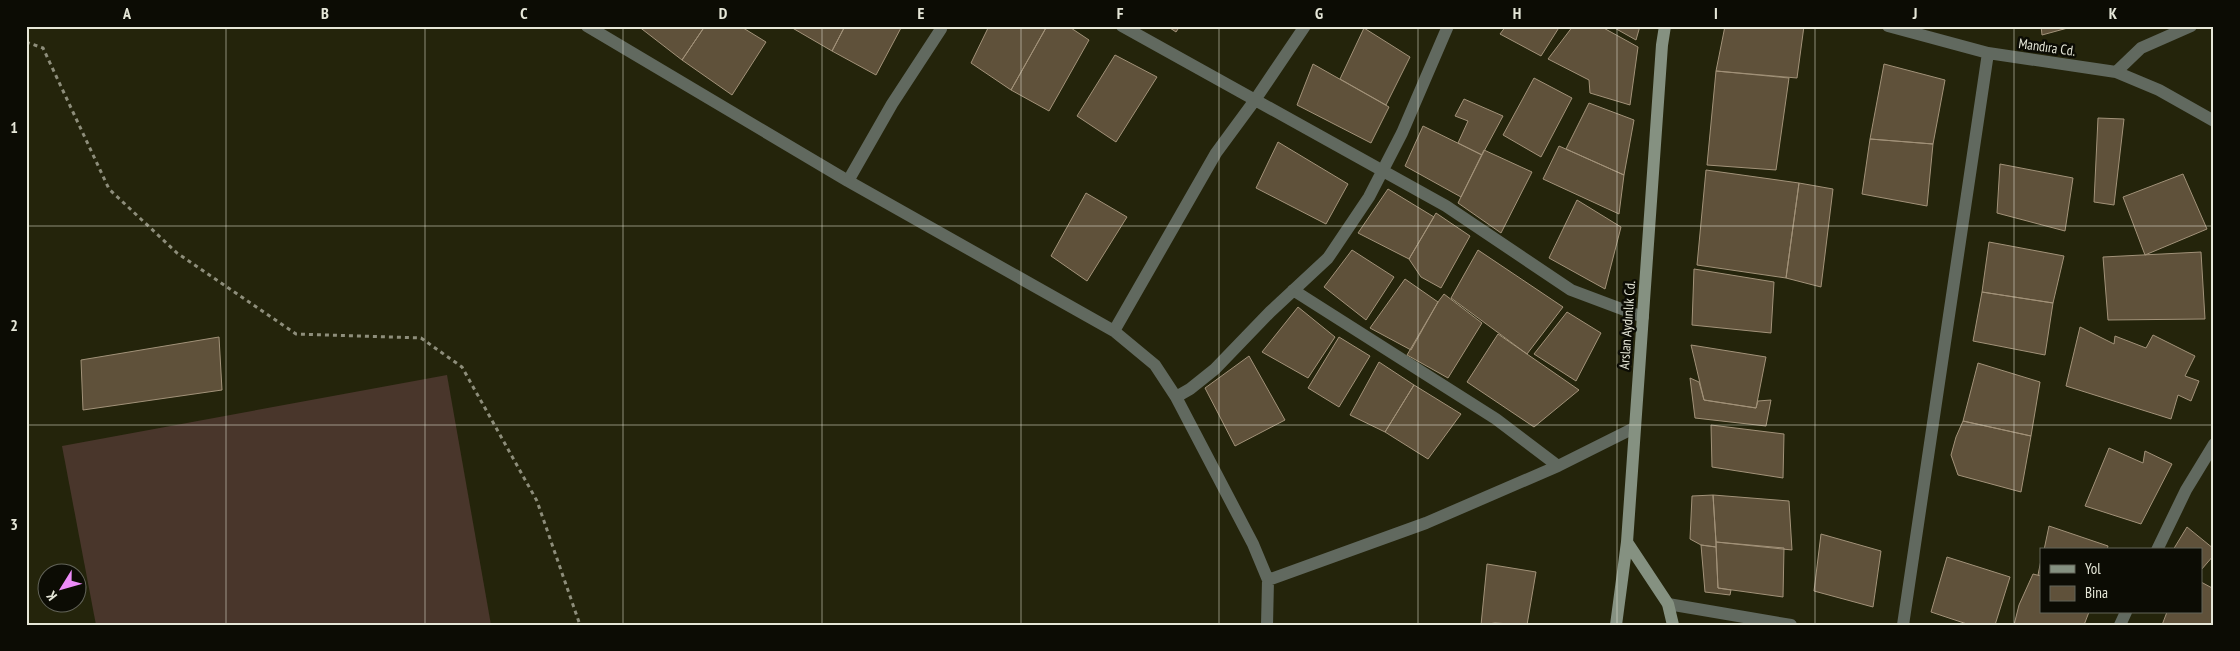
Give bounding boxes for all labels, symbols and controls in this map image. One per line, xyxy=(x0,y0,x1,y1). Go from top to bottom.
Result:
text: A xyxy=(122,3,132,23)
text: B xyxy=(321,3,329,23)
text: C xyxy=(520,3,528,23)
text: D xyxy=(719,3,728,23)
text: E xyxy=(918,3,925,23)
text: F xyxy=(1117,3,1124,23)
text: G xyxy=(1315,3,1323,23)
text: H xyxy=(1513,3,1521,23)
text: I xyxy=(1714,3,1718,23)
text: J xyxy=(1912,3,1917,23)
text: K xyxy=(2109,3,2118,23)
street label: Mandıra Cd. xyxy=(2017,34,2077,60)
text: 1 xyxy=(10,117,18,137)
street label: Arslan Aydınlık Cd. xyxy=(1615,280,1639,370)
text: 2 xyxy=(10,315,18,335)
text: 3 xyxy=(10,514,18,534)
legend xyxy=(2040,548,2202,614)
text: Yol xyxy=(2085,559,2101,578)
north arrow xyxy=(38,564,88,614)
text: Bina xyxy=(2085,583,2108,602)
text: K xyxy=(42,587,61,604)

